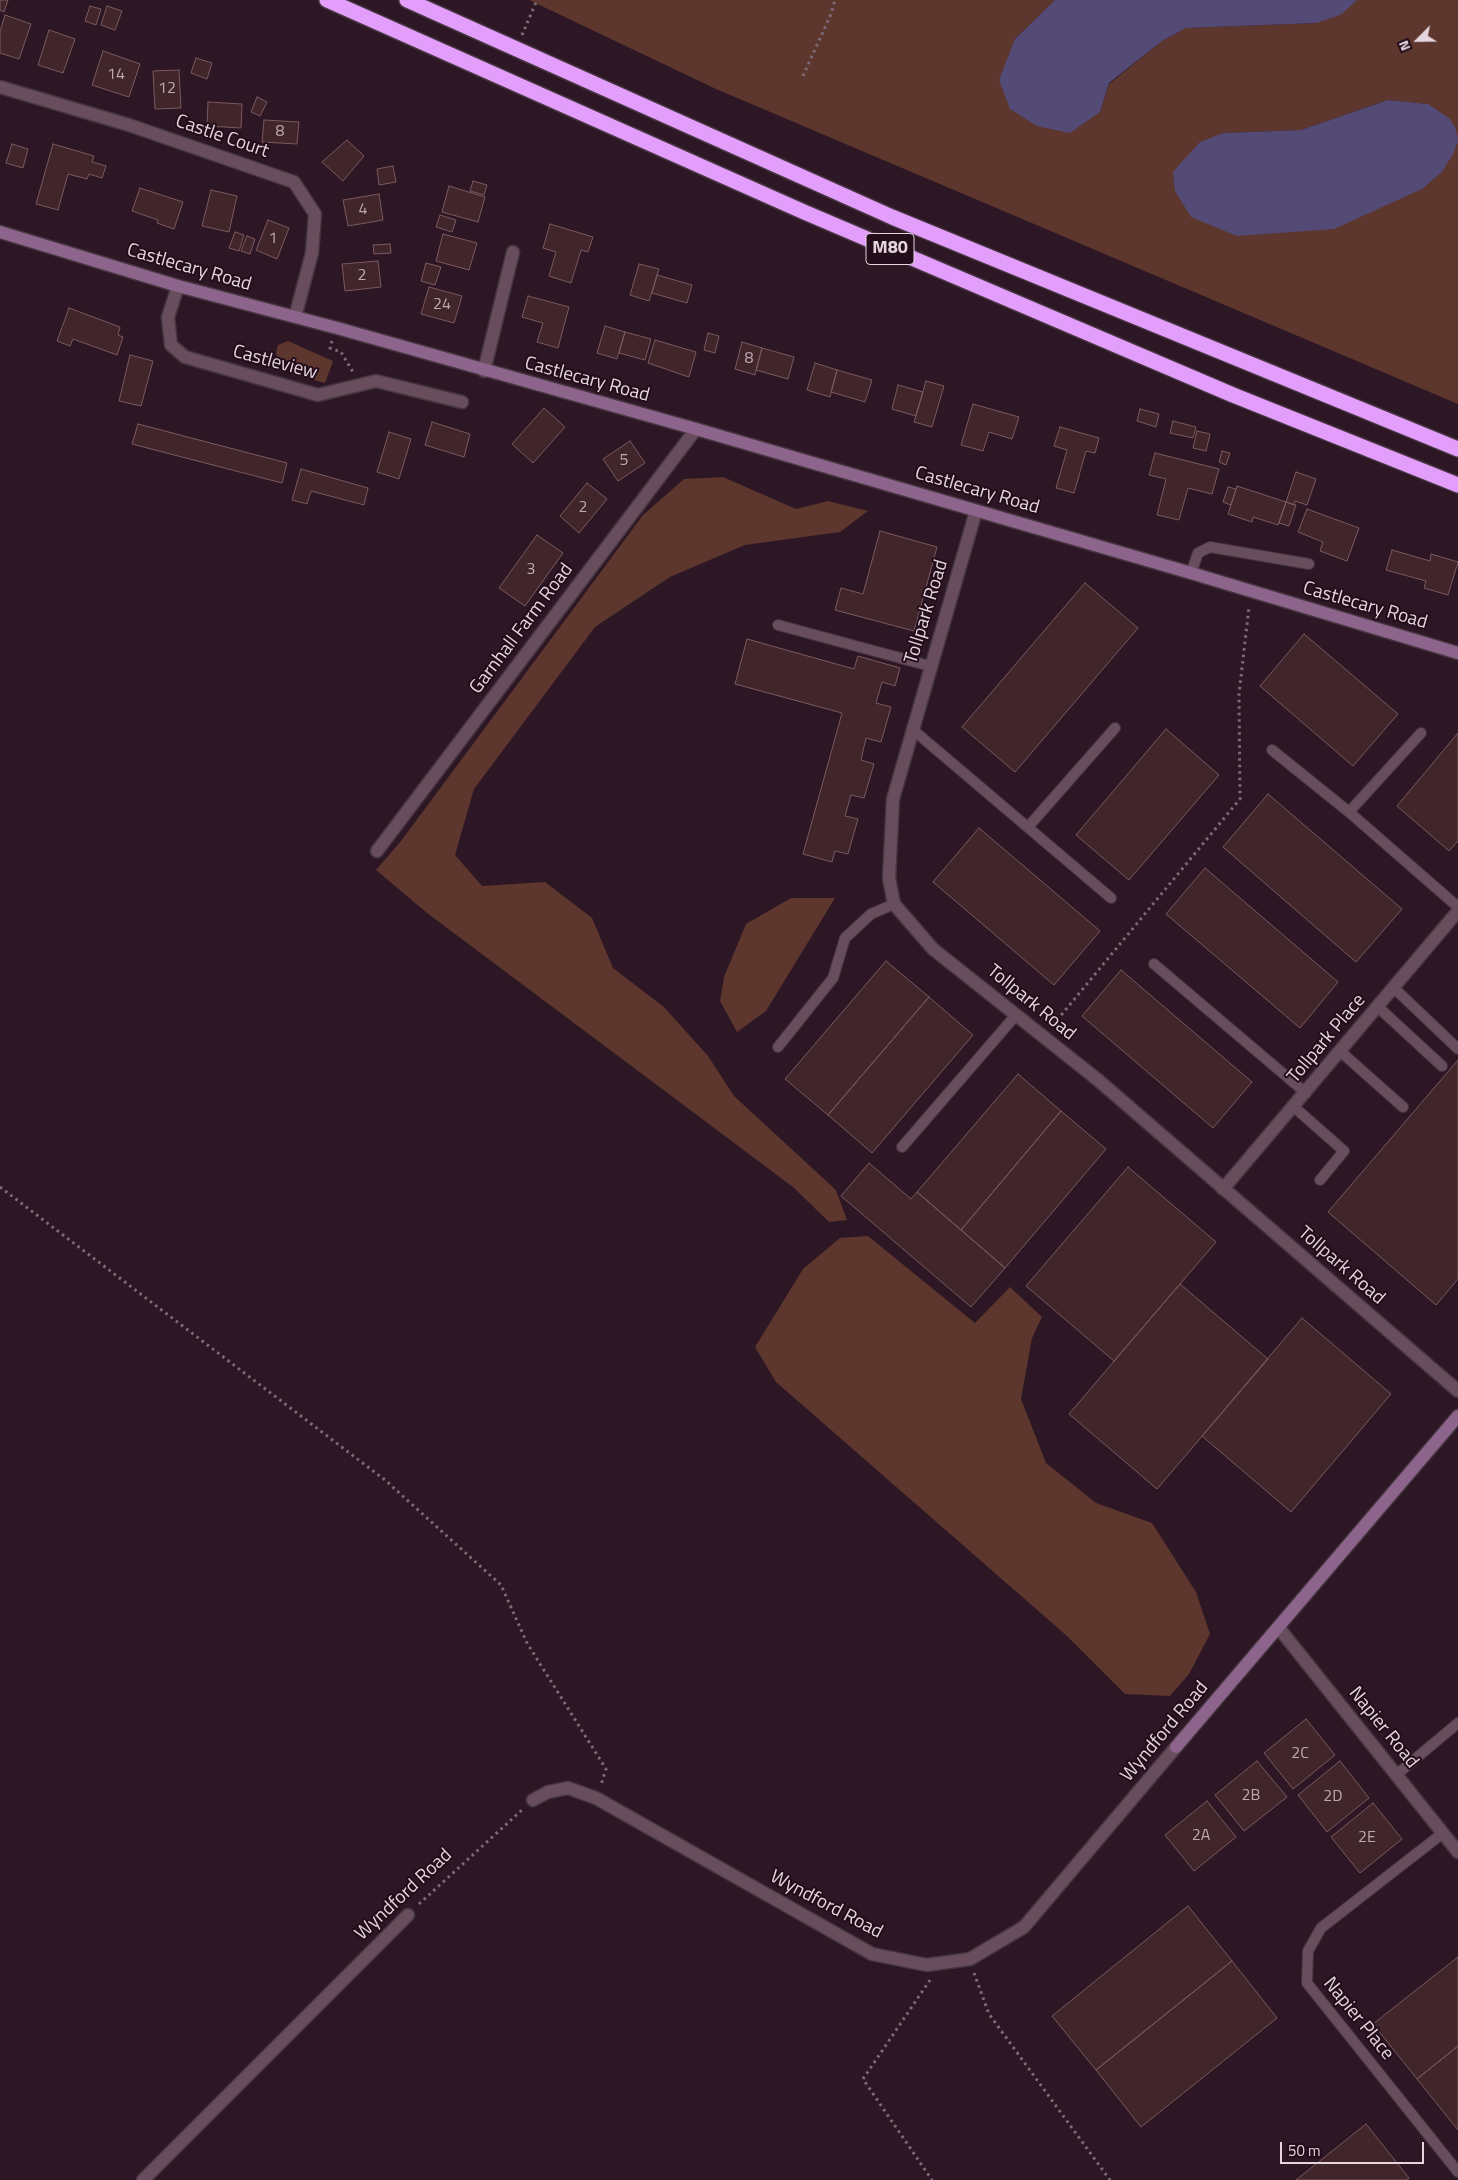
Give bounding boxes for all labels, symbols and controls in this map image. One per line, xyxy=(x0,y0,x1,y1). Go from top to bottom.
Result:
north arrow xyxy=(1393,15,1443,65)
text: N xyxy=(1392,37,1415,55)
house number: 14 xyxy=(107,65,125,85)
house number: 12 xyxy=(158,79,176,99)
street label: Castle Court xyxy=(172,110,272,164)
house number: 8 xyxy=(276,122,284,142)
house number: 4 xyxy=(359,200,367,220)
house number: 1 xyxy=(269,229,277,249)
road number: M80 xyxy=(866,233,914,264)
street label: Castlecary Road xyxy=(124,239,254,297)
house number: 2 xyxy=(358,266,366,286)
house number: 24 xyxy=(433,295,451,315)
street label: Castleview xyxy=(230,341,320,385)
house number: 8 xyxy=(745,349,753,369)
street label: Castlecary Road xyxy=(522,352,652,408)
house number: 5 xyxy=(620,451,628,471)
street label: Castlecary Road xyxy=(912,462,1042,520)
house number: 2 xyxy=(579,498,587,518)
street label: Tollpark Road xyxy=(900,557,954,667)
street label: Garnhall Farm Road xyxy=(466,559,578,699)
house number: 3 xyxy=(527,560,535,580)
street label: Castlecary Road xyxy=(1300,577,1430,635)
street label: Tollpark Road xyxy=(982,960,1080,1046)
street label: Tollpark Place xyxy=(1283,990,1371,1088)
street label: Tollpark Road xyxy=(1293,1222,1389,1310)
street label: Wyndford Road xyxy=(1116,1677,1214,1787)
street label: Napier Road xyxy=(1343,1683,1423,1773)
house number: 2C xyxy=(1291,1744,1309,1764)
house number: 2B xyxy=(1242,1786,1260,1806)
house number: 2D xyxy=(1323,1787,1343,1807)
house number: 2A xyxy=(1192,1826,1210,1846)
house number: 2E xyxy=(1358,1828,1376,1848)
street label: Wyndford Road xyxy=(351,1844,457,1946)
street label: Wyndford Road xyxy=(766,1866,886,1944)
street label: Napier Place xyxy=(1318,1973,1398,2065)
scale bar xyxy=(1283,2132,1427,2164)
text: 50 m xyxy=(1288,2139,1321,2162)

